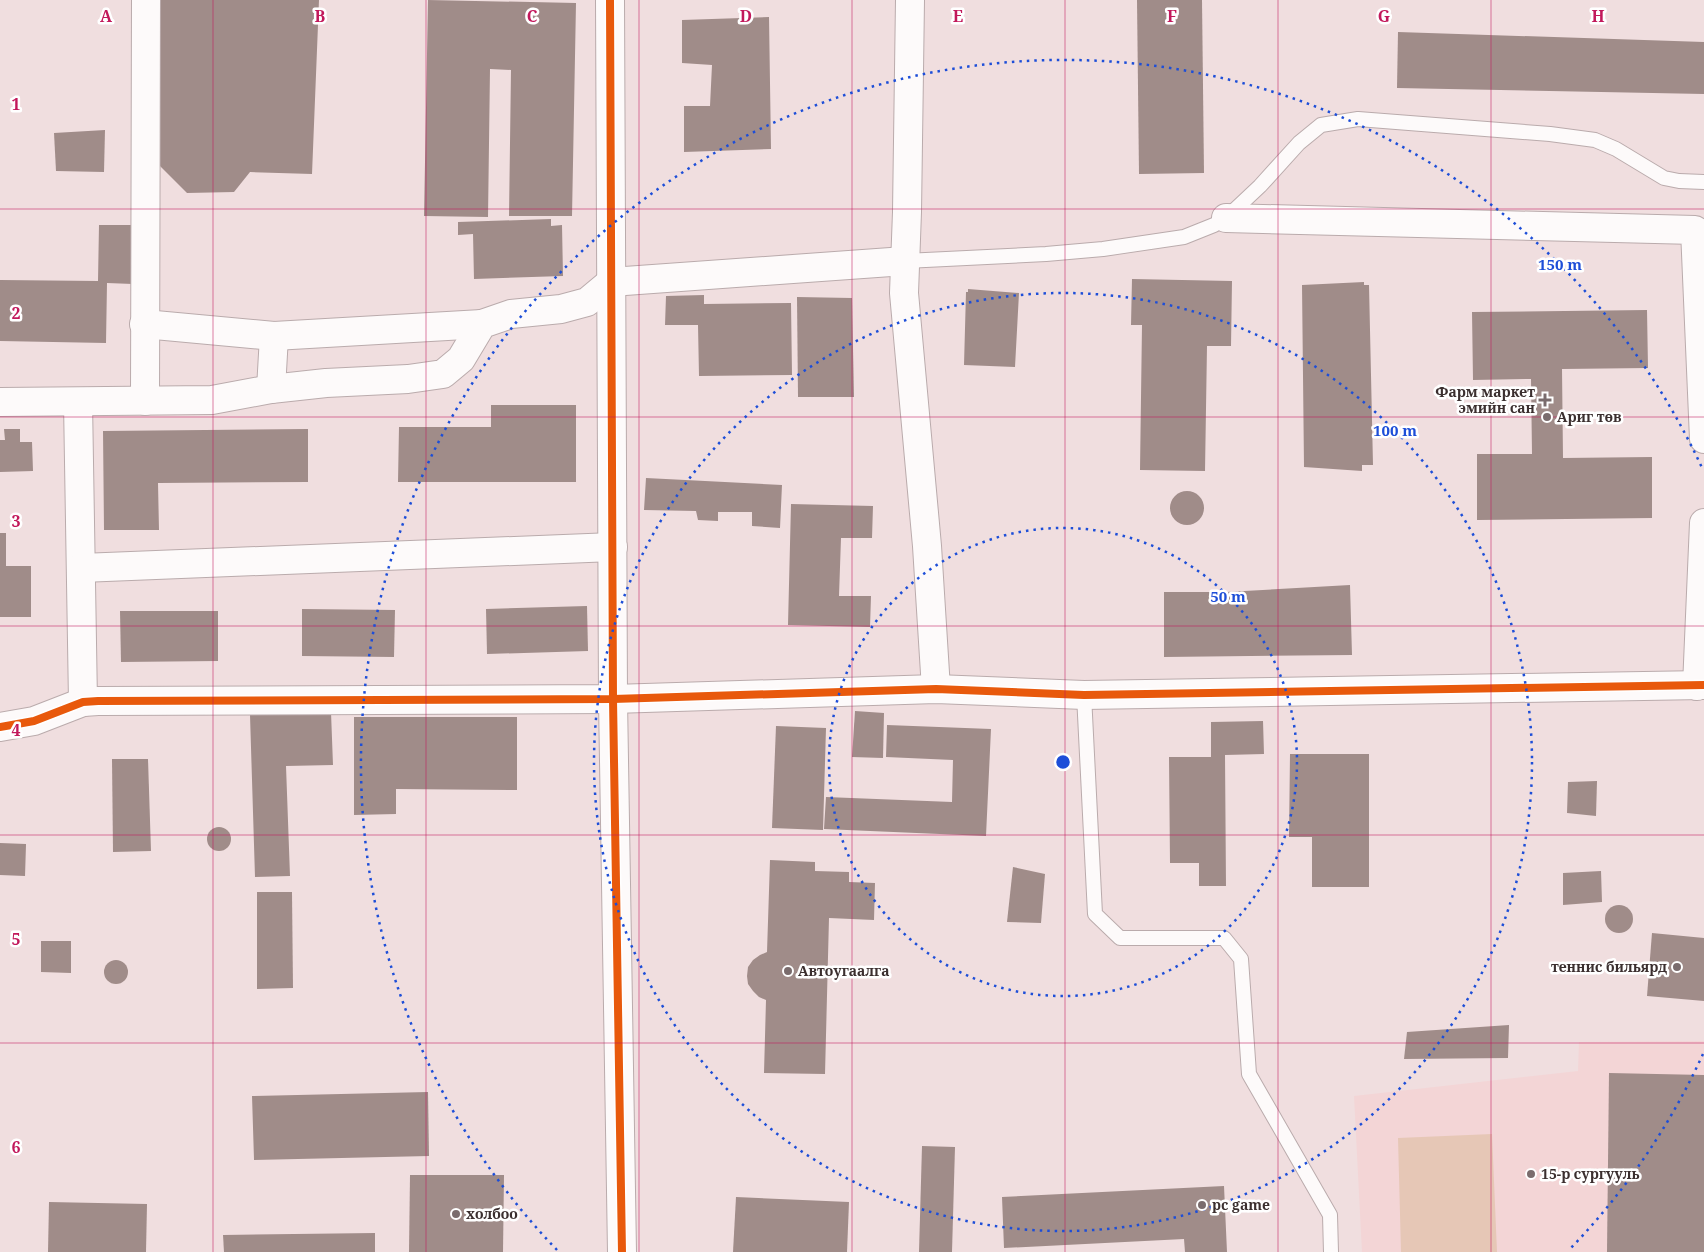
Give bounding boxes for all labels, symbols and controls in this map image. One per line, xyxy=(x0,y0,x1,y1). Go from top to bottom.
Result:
text: A xyxy=(100,5,113,27)
text: B xyxy=(315,5,326,27)
text: C xyxy=(527,5,538,27)
text: D xyxy=(740,5,752,27)
text: E xyxy=(953,5,963,27)
text: F xyxy=(1167,5,1177,27)
text: G xyxy=(1378,5,1390,27)
text: H xyxy=(1591,5,1605,27)
text: 1 xyxy=(11,93,21,115)
text: 150 m xyxy=(1538,254,1582,274)
text: 2 xyxy=(11,302,21,324)
place label: Фарм маркет эмийн сан xyxy=(1435,382,1536,417)
marker: Фарм маркет эмийн сан xyxy=(1539,394,1551,406)
place label: Ариг төв xyxy=(1557,407,1622,426)
marker: Ариг төв xyxy=(1541,411,1553,423)
text: 100 m xyxy=(1373,420,1417,440)
text: 3 xyxy=(11,510,21,532)
text: 50 m xyxy=(1210,586,1246,606)
text: 4 xyxy=(11,719,21,741)
centre of rings xyxy=(1054,753,1072,771)
text: 5 xyxy=(11,928,21,950)
place label: теннис бильярд xyxy=(1551,957,1667,976)
place label: Автоугаалга xyxy=(798,961,889,980)
marker: теннис бильярд xyxy=(1671,961,1683,973)
marker: Автоугаалга xyxy=(782,965,794,977)
text: 6 xyxy=(11,1136,21,1158)
place label: 15-р сургууль xyxy=(1541,1164,1639,1183)
marker: 15-р сургууль xyxy=(1525,1168,1537,1180)
place label: pc game xyxy=(1212,1195,1270,1214)
marker: pc game xyxy=(1196,1199,1208,1211)
place label: холбоо xyxy=(466,1204,518,1223)
marker: холбоо xyxy=(450,1208,462,1220)

